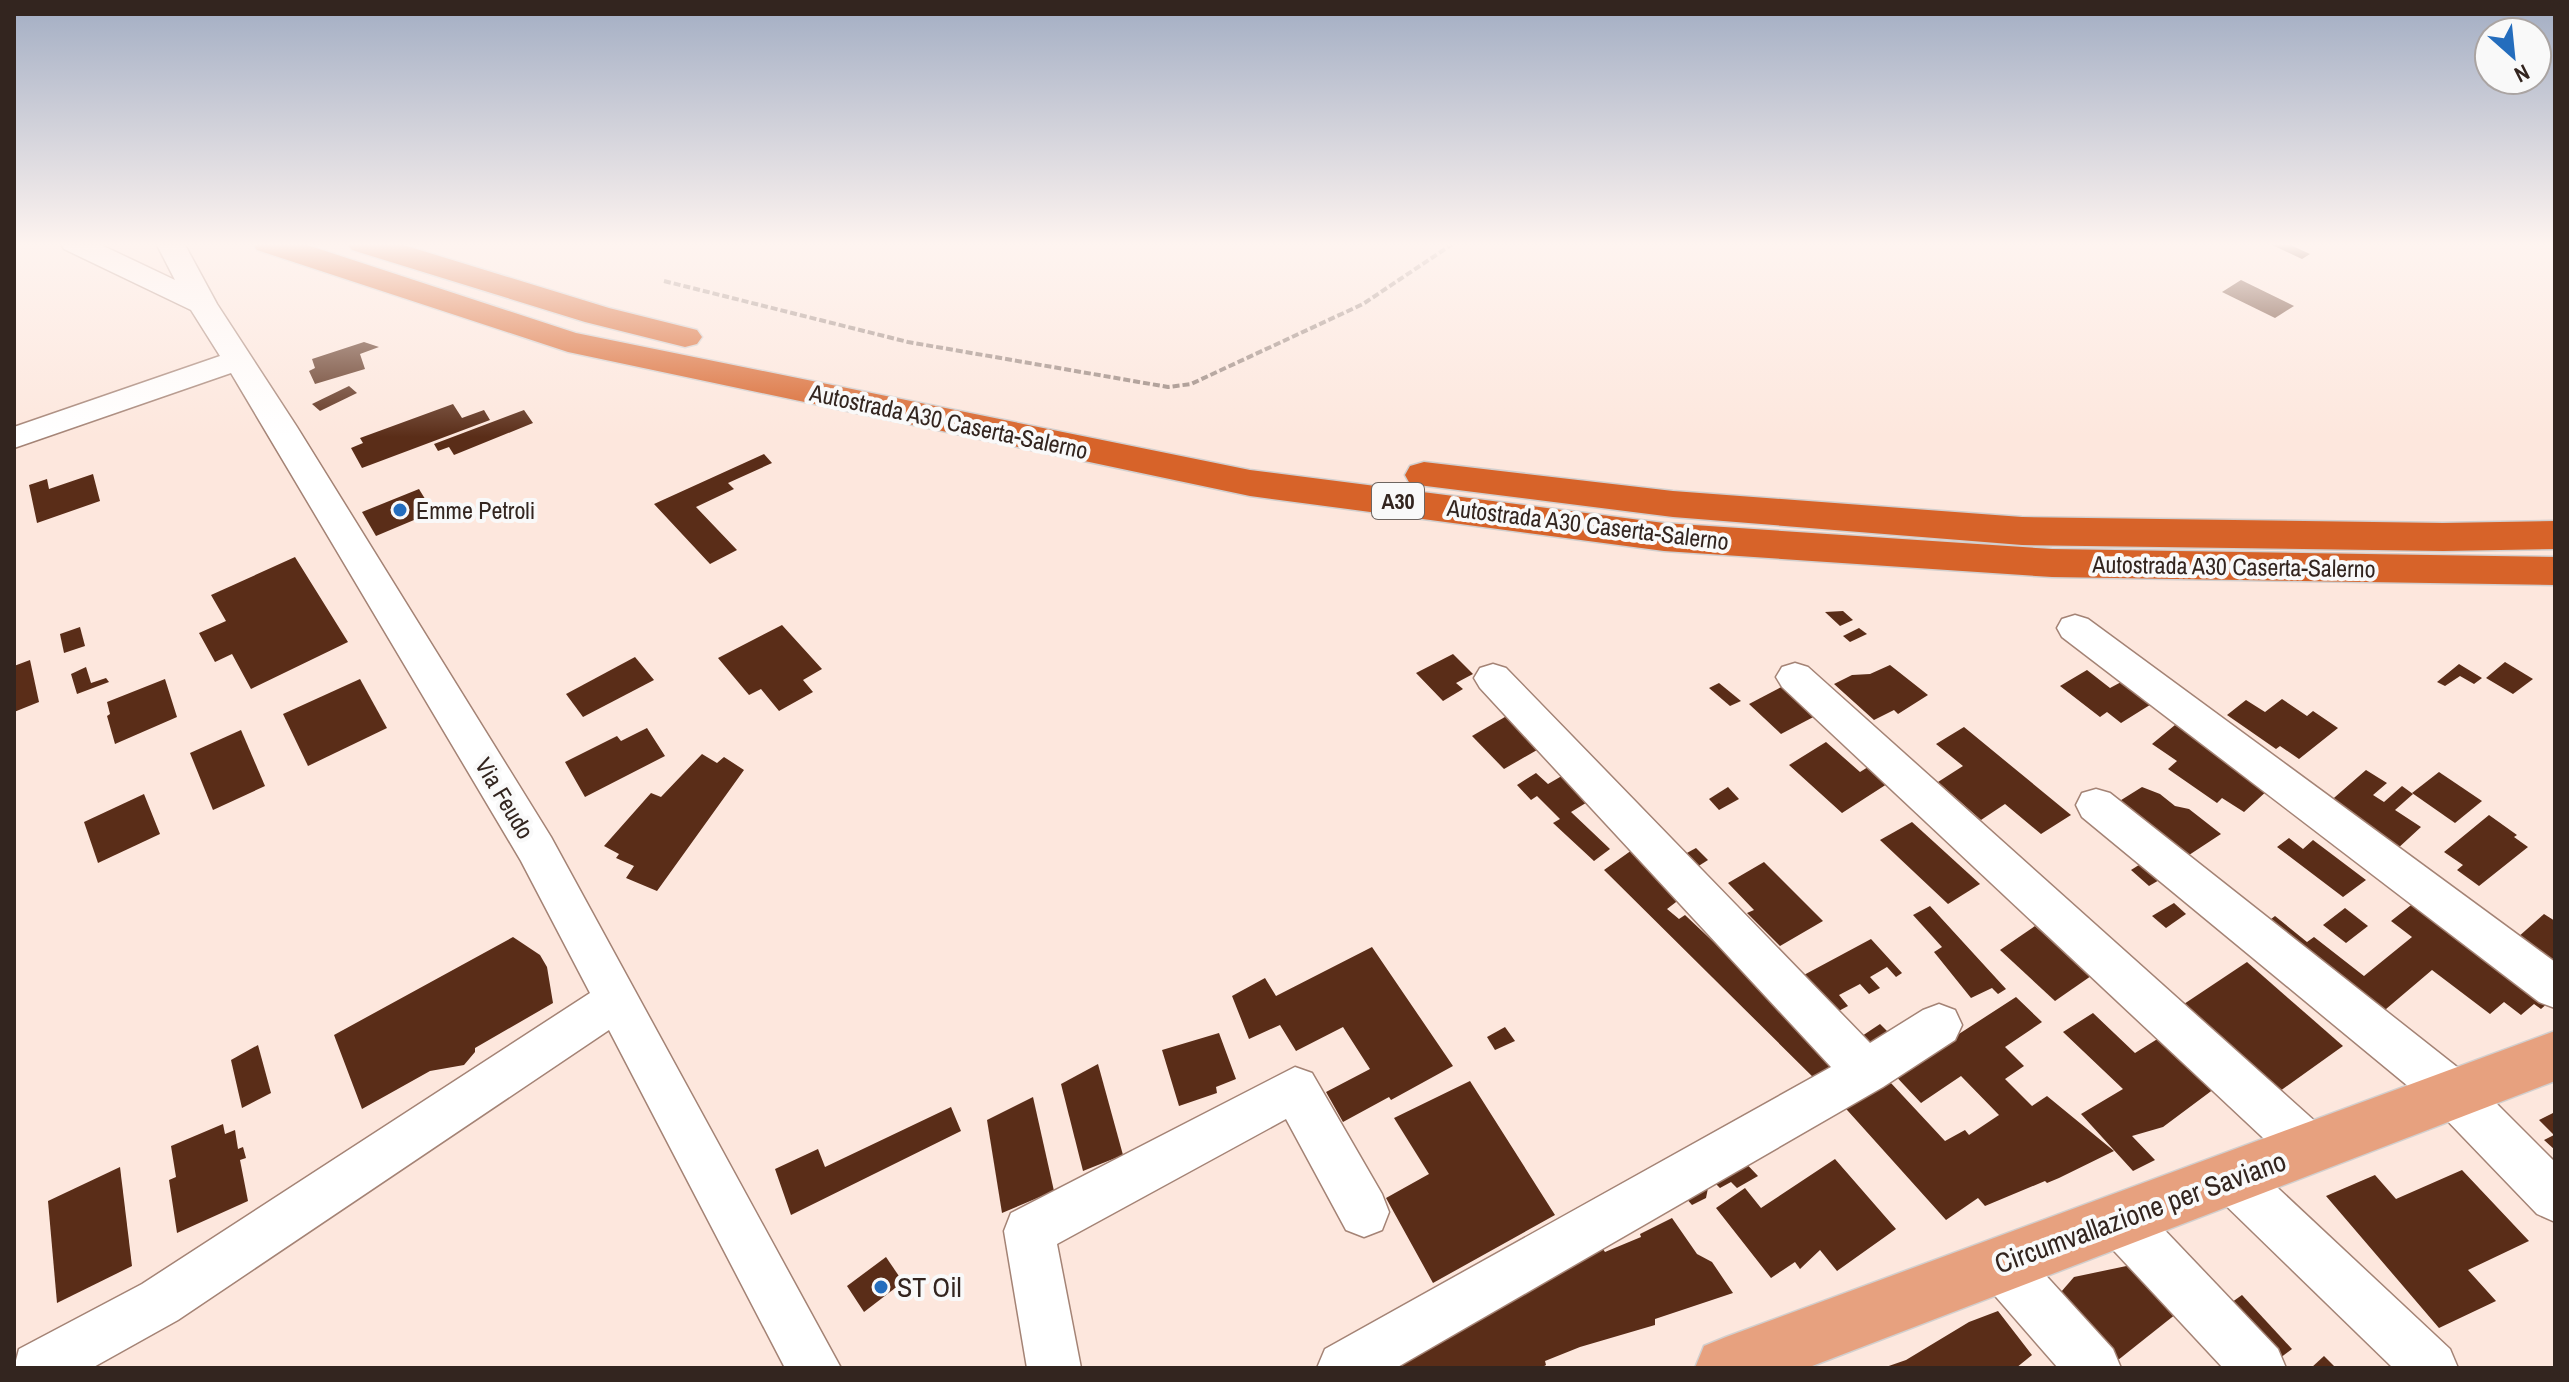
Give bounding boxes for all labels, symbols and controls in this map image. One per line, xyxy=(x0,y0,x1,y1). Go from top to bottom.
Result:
north arrow xyxy=(2473,16,2553,96)
text: N xyxy=(2509,57,2535,90)
street label: Autostrada A30 Caserta-Salerno xyxy=(806,376,1091,466)
road number: A30 xyxy=(1372,483,1424,519)
street label: Autostrada A30 Caserta-Salerno xyxy=(1444,491,1731,557)
place label: Emme Petroli xyxy=(416,494,535,526)
marker: Emme Petroli xyxy=(391,501,409,519)
street label: Autostrada A30 Caserta-Salerno xyxy=(2091,548,2376,584)
street label: Via Feudo xyxy=(468,751,542,845)
street label: Circumvallazione per Saviano xyxy=(1989,1142,2291,1282)
place label: ST Oil xyxy=(897,1268,962,1306)
marker: ST Oil xyxy=(872,1278,890,1296)

